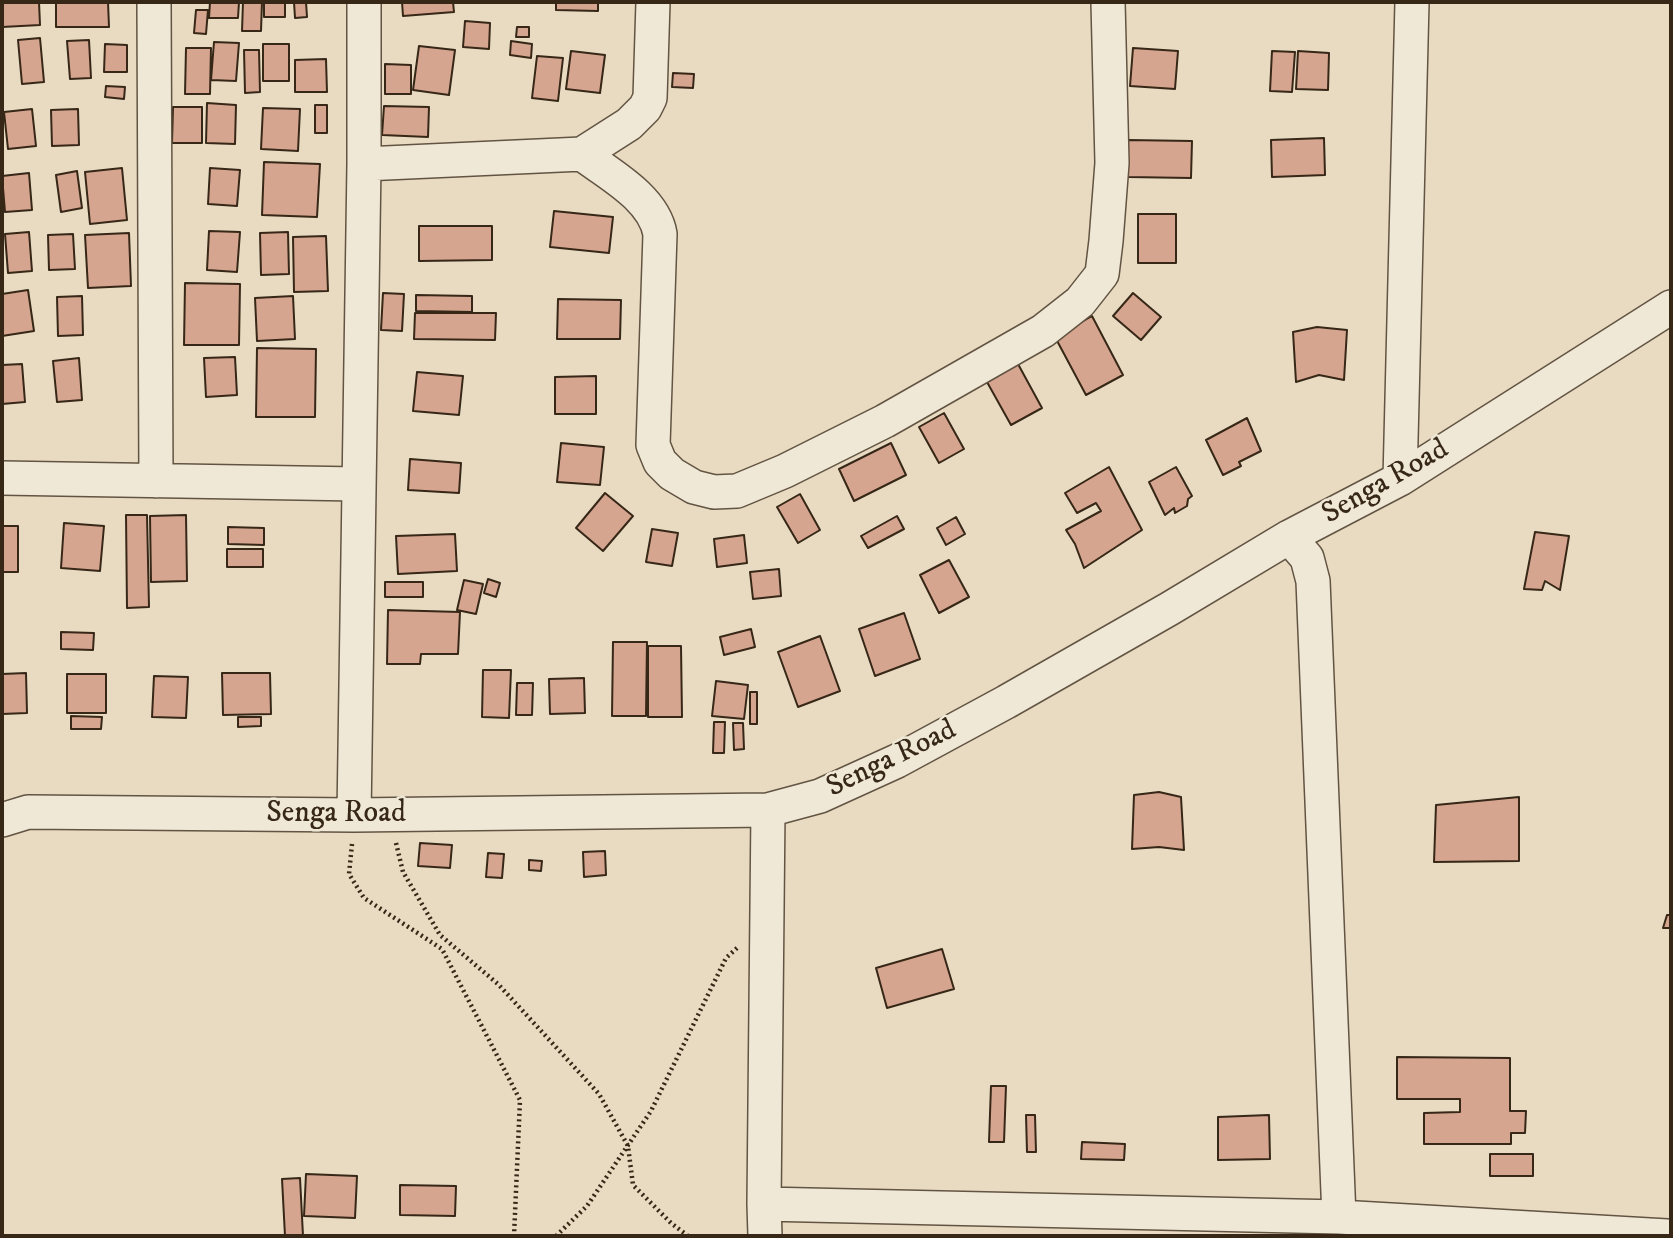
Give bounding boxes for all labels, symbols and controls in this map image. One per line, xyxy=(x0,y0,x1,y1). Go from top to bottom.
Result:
street label: Senga Road xyxy=(1316,432,1456,534)
street label: Senga Road xyxy=(821,713,963,807)
street label: Senga Road xyxy=(266,797,406,833)

